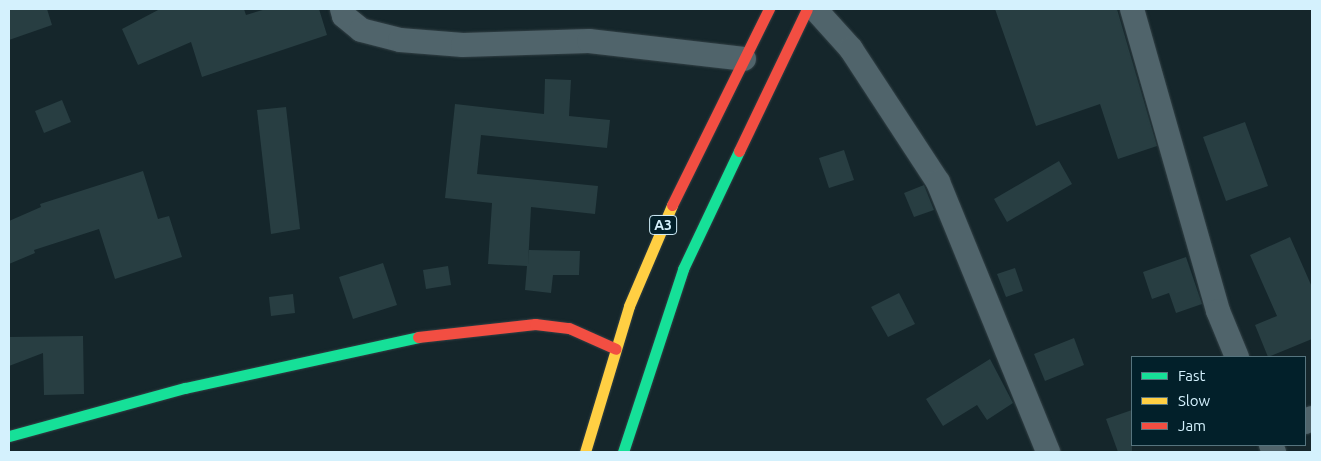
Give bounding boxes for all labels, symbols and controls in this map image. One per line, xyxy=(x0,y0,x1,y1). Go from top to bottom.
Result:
road number: A3 xyxy=(648,214,678,236)
legend xyxy=(1131,356,1306,446)
text: Fast xyxy=(1178,367,1205,384)
text: Slow xyxy=(1178,392,1210,409)
text: Jam xyxy=(1178,417,1206,434)

